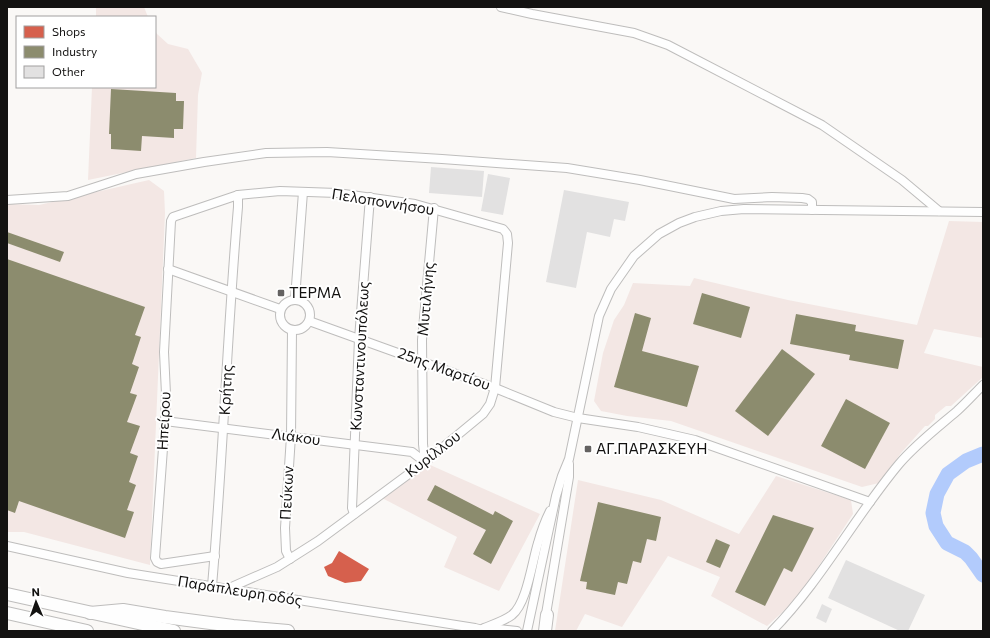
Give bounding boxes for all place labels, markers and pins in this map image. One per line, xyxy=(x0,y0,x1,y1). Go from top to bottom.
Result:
place label: ΤΕΡΜΑ xyxy=(289,283,341,301)
marker: ΤΕΡΜΑ xyxy=(276,288,286,298)
place label: ΑΓ.ΠΑΡΑΣΚΕΥΗ xyxy=(596,439,707,457)
marker: ΑΓ.ΠΑΡΑΣΚΕΥΗ xyxy=(583,444,593,454)

